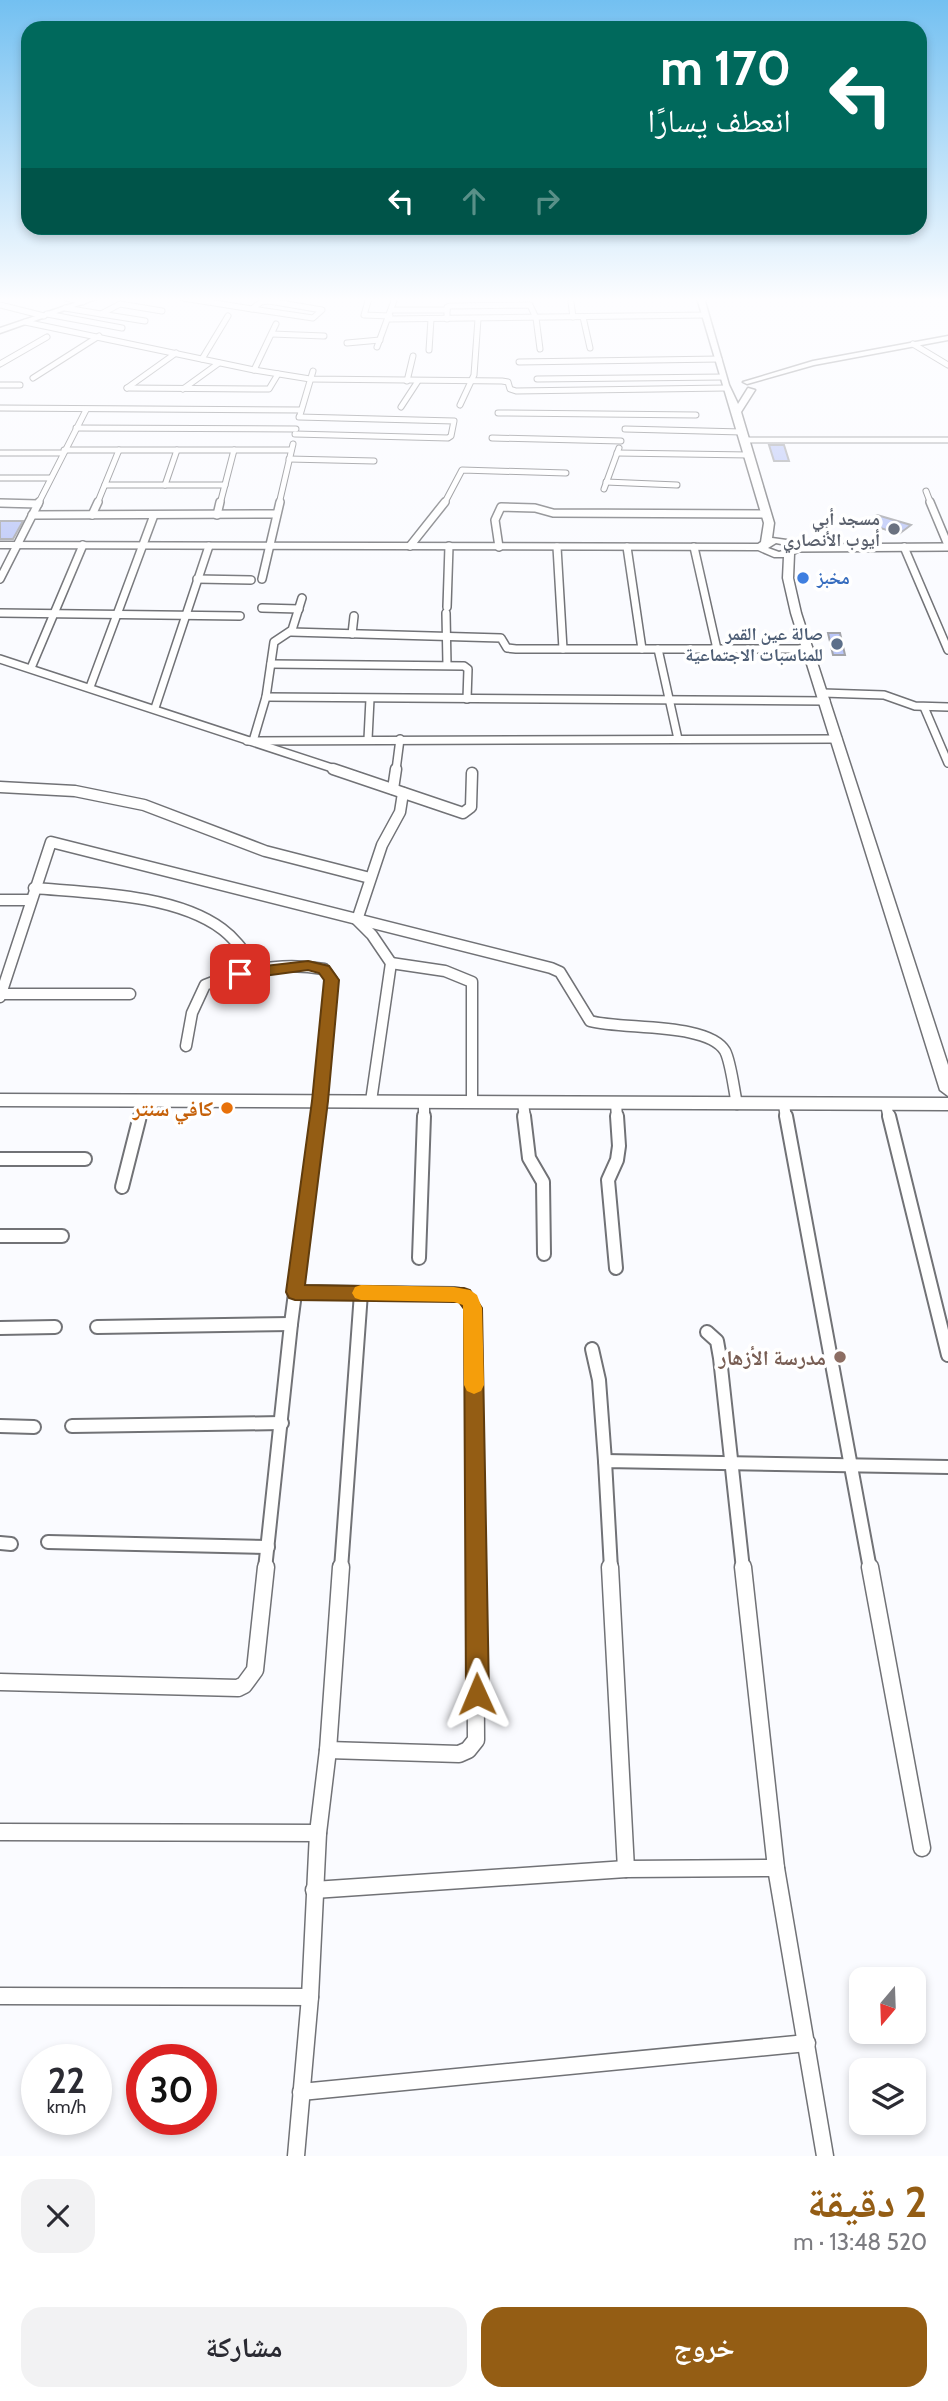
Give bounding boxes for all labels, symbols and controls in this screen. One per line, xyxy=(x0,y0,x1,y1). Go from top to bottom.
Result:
text: 170 m xyxy=(660,38,791,97)
icon: left xyxy=(815,49,906,140)
text: انعطف يسارًا xyxy=(648,101,791,140)
icon: left xyxy=(382,182,420,220)
icon: ahead xyxy=(455,182,493,220)
icon: right xyxy=(528,182,566,220)
place label: مسجد أبي أيوب الأنصاري xyxy=(783,508,880,554)
marker: مسجد أبي أيوب الأنصاري xyxy=(886,521,902,537)
place label: مخبز xyxy=(816,567,850,589)
marker: مخبز xyxy=(795,570,811,586)
place label: صالة عين القمر للمناسبات الاجتماعية xyxy=(685,623,823,666)
marker: صالة عين القمر للمناسبات الاجتماعية xyxy=(829,636,845,652)
pin xyxy=(210,944,270,1004)
icon: arrive xyxy=(221,955,259,993)
place label: كافي سنتر xyxy=(132,1096,213,1125)
marker: كافي سنتر xyxy=(219,1100,235,1116)
place label: مدرسة الأزهار xyxy=(718,1345,826,1370)
marker: مدرسة الأزهار xyxy=(832,1349,848,1365)
position arrow xyxy=(440,1657,514,1731)
north arrow xyxy=(849,1967,926,2044)
map controls xyxy=(849,1967,926,2135)
speed limit sign: 30 xyxy=(126,2044,217,2135)
button: layers xyxy=(849,2058,926,2135)
text: 22 xyxy=(48,2059,85,2102)
text: km/h xyxy=(47,2096,86,2118)
text: 2 دقيقة xyxy=(807,2176,927,2228)
button: close xyxy=(21,2179,95,2253)
text: 520 m · 13:48 xyxy=(793,2228,927,2256)
button: مشاركة xyxy=(21,2307,467,2387)
button: خروج xyxy=(481,2307,927,2387)

